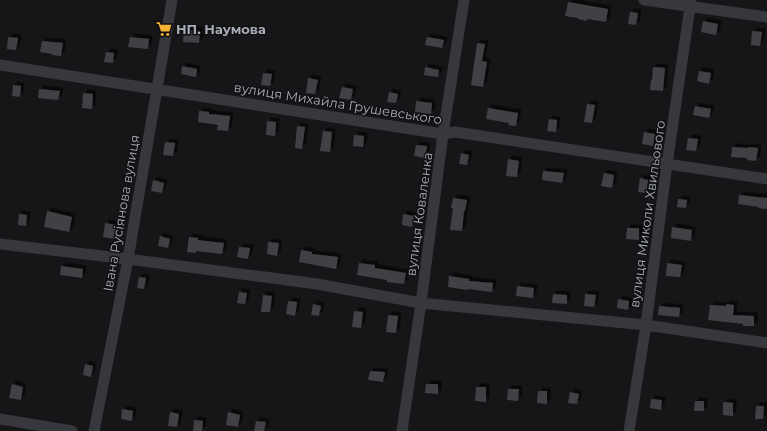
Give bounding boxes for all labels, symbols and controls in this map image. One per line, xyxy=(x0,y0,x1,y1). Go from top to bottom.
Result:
supermarket icon: НП. Наумова xyxy=(155,20,173,38)
place label: НП. Наумова xyxy=(176,21,266,37)
street label: вулиця Михайла Грушевського xyxy=(233,79,443,127)
street label: вулиця Миколи Хвильового xyxy=(626,119,668,309)
street label: Івана Русіянова вулиця xyxy=(99,133,143,293)
street label: вулиця Коваленка xyxy=(402,151,436,277)

